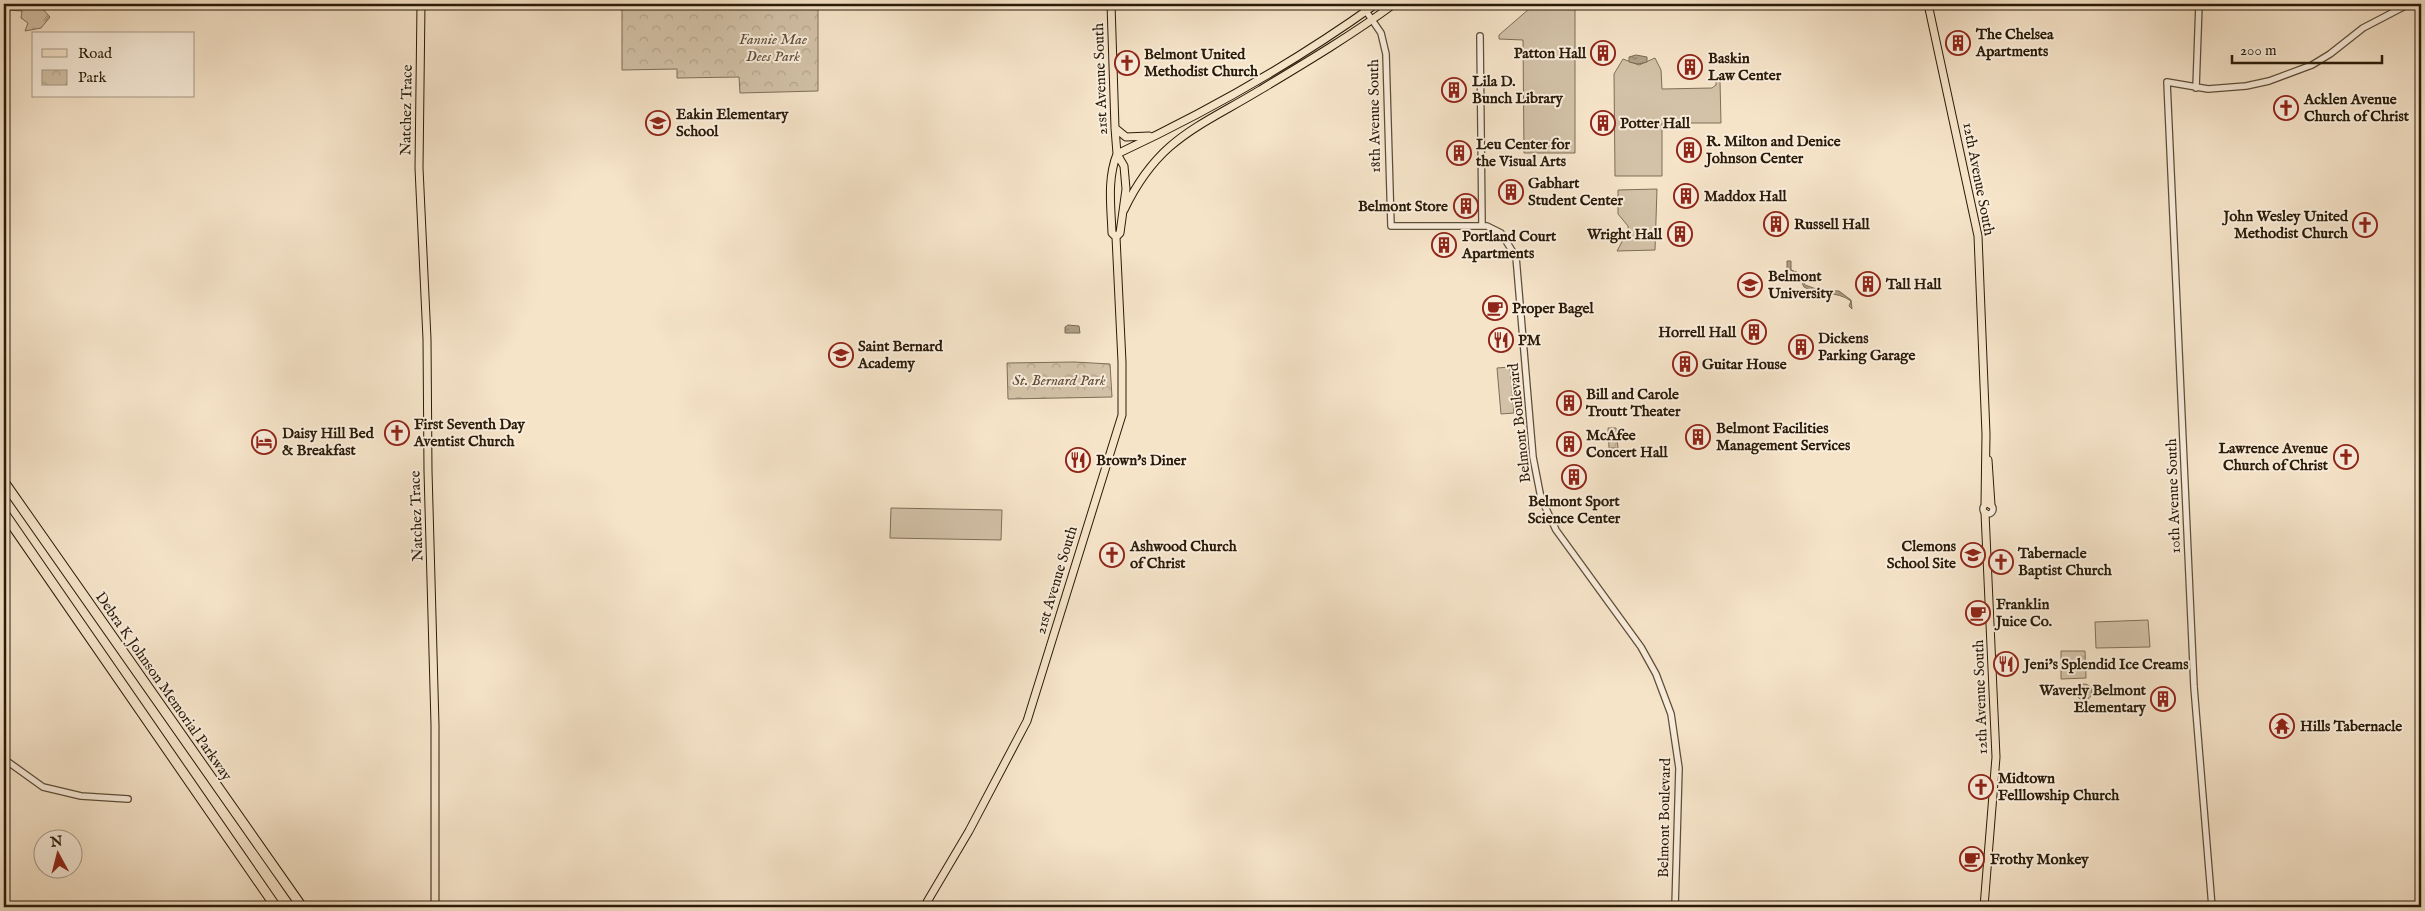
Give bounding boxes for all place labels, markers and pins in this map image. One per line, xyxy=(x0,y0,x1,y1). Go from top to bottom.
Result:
place label: The Chelsea Apartments xyxy=(1975,25,2054,61)
building icon: The Chelsea Apartments xyxy=(1945,30,1971,56)
building icon: Patton Hall xyxy=(1590,40,1616,66)
place label: Patton Hall xyxy=(1514,44,1587,63)
place label: Belmont United Methodist Church xyxy=(1144,45,1259,81)
place label: Baskin Law Center xyxy=(1708,49,1782,85)
church icon: Belmont United Methodist Church xyxy=(1114,50,1140,76)
building icon: Baskin Law Center xyxy=(1677,54,1703,80)
place label: Lila D. Bunch Library xyxy=(1472,72,1563,108)
building icon: Lila D. Bunch Library xyxy=(1441,77,1467,103)
place label: Acklen Avenue Church of Christ xyxy=(2303,90,2410,126)
church icon: Acklen Avenue Church of Christ xyxy=(2273,95,2299,121)
place label: Eakin Elementary School xyxy=(676,105,789,141)
school or university icon: Eakin Elementary School xyxy=(645,110,671,136)
building icon: Potter Hall xyxy=(1590,110,1616,136)
place label: Potter Hall xyxy=(1620,114,1691,133)
place label: R. Milton and Denice Johnson Center xyxy=(1704,132,1841,168)
place label: Leu Center for the Visual Arts xyxy=(1475,135,1570,171)
building icon: R. Milton and Denice Johnson Center xyxy=(1676,137,1702,163)
building icon: Leu Center for the Visual Arts xyxy=(1446,140,1472,166)
place label: Gabhart Student Center xyxy=(1528,174,1623,210)
building icon: Gabhart Student Center xyxy=(1498,179,1524,205)
building icon: Maddox Hall xyxy=(1673,183,1699,209)
place label: Maddox Hall xyxy=(1704,187,1788,206)
building icon: Belmont Store xyxy=(1453,193,1479,219)
place label: Belmont Store xyxy=(1358,197,1448,216)
place label: John Wesley United Methodist Church xyxy=(2221,207,2349,243)
building icon: Russell Hall xyxy=(1763,211,1789,237)
church icon: John Wesley United Methodist Church xyxy=(2352,212,2378,238)
place label: Russell Hall xyxy=(1794,215,1871,234)
building icon: Wright Hall xyxy=(1667,221,1693,247)
place label: Wright Hall xyxy=(1586,225,1663,244)
place label: Portland Court Apartments xyxy=(1461,227,1557,263)
building icon: Portland Court Apartments xyxy=(1431,232,1457,258)
place label: Belmont University xyxy=(1767,267,1834,303)
building icon: Tall Hall xyxy=(1855,271,1881,297)
school or university icon: Belmont University xyxy=(1737,272,1763,298)
place label: Tall Hall xyxy=(1885,275,1942,294)
cafe icon: Proper Bagel xyxy=(1482,295,1508,321)
place label: Proper Bagel xyxy=(1512,299,1594,318)
building icon: Horrell Hall xyxy=(1741,319,1767,345)
place label: Horrell Hall xyxy=(1658,323,1737,342)
restaurant icon: PM xyxy=(1488,327,1514,353)
place label: Dickens Parking Garage xyxy=(1818,329,1915,365)
place label: PM xyxy=(1518,331,1541,350)
building icon: Dickens Parking Garage xyxy=(1788,334,1814,360)
place label: Saint Bernard Academy xyxy=(857,337,944,373)
school or university icon: Saint Bernard Academy xyxy=(828,342,854,368)
building icon: Guitar House xyxy=(1672,351,1698,377)
place label: Guitar House xyxy=(1702,355,1787,374)
place label: Bill and Carole Troutt Theater xyxy=(1585,385,1681,421)
building icon: Bill and Carole Troutt Theater xyxy=(1556,390,1582,416)
place label: First Seventh Day Aventist Church xyxy=(413,415,526,451)
place label: Belmont Facilities Management Services xyxy=(1716,419,1851,455)
church icon: First Seventh Day Aventist Church xyxy=(384,420,410,446)
place label: Daisy Hill Bed & Breakfast xyxy=(282,424,375,460)
building icon: Belmont Facilities Management Services xyxy=(1685,424,1711,450)
place label: McAfee Concert Hall xyxy=(1586,426,1668,462)
hotel icon: Daisy Hill Bed & Breakfast xyxy=(251,429,277,455)
building icon: McAfee Concert Hall xyxy=(1556,431,1582,457)
place label: Lawrence Avenue Church of Christ xyxy=(2218,439,2329,475)
church icon: Lawrence Avenue Church of Christ xyxy=(2333,444,2359,470)
restaurant icon: Brown's Diner xyxy=(1065,447,1091,473)
place label: Brown's Diner xyxy=(1096,451,1187,470)
building icon: Belmont Sport Science Center xyxy=(1561,464,1587,490)
place label: Belmont Sport Science Center xyxy=(1528,492,1621,528)
place label: Ashwood Church of Christ xyxy=(1129,537,1238,573)
place label: Clemons School Site xyxy=(1887,537,1957,573)
church icon: Ashwood Church of Christ xyxy=(1099,542,1125,568)
school or university icon: Clemons School Site xyxy=(1960,542,1986,568)
place label: Tabernacle Baptist Church xyxy=(2017,544,2113,580)
church icon: Tabernacle Baptist Church xyxy=(1988,549,2014,575)
place label: Franklin Juice Co. xyxy=(1994,595,2052,631)
cafe icon: Franklin Juice Co. xyxy=(1965,600,1991,626)
restaurant icon: Jeni's Splendid Ice Creams xyxy=(1993,651,2019,677)
place label: Jeni's Splendid Ice Creams xyxy=(2022,655,2189,674)
place label: Waverly Belmont Elementary xyxy=(2038,681,2147,717)
building icon: Waverly Belmont Elementary xyxy=(2150,686,2176,712)
temple icon: Hills Tabernacle xyxy=(2269,713,2295,739)
place label: Hills Tabernacle xyxy=(2300,717,2402,736)
place label: Midtown Felllowship Church xyxy=(1998,769,2120,805)
church icon: Midtown Felllowship Church xyxy=(1968,774,1994,800)
cafe icon: Frothy Monkey xyxy=(1959,846,1985,872)
place label: Frothy Monkey xyxy=(1990,850,2089,869)

